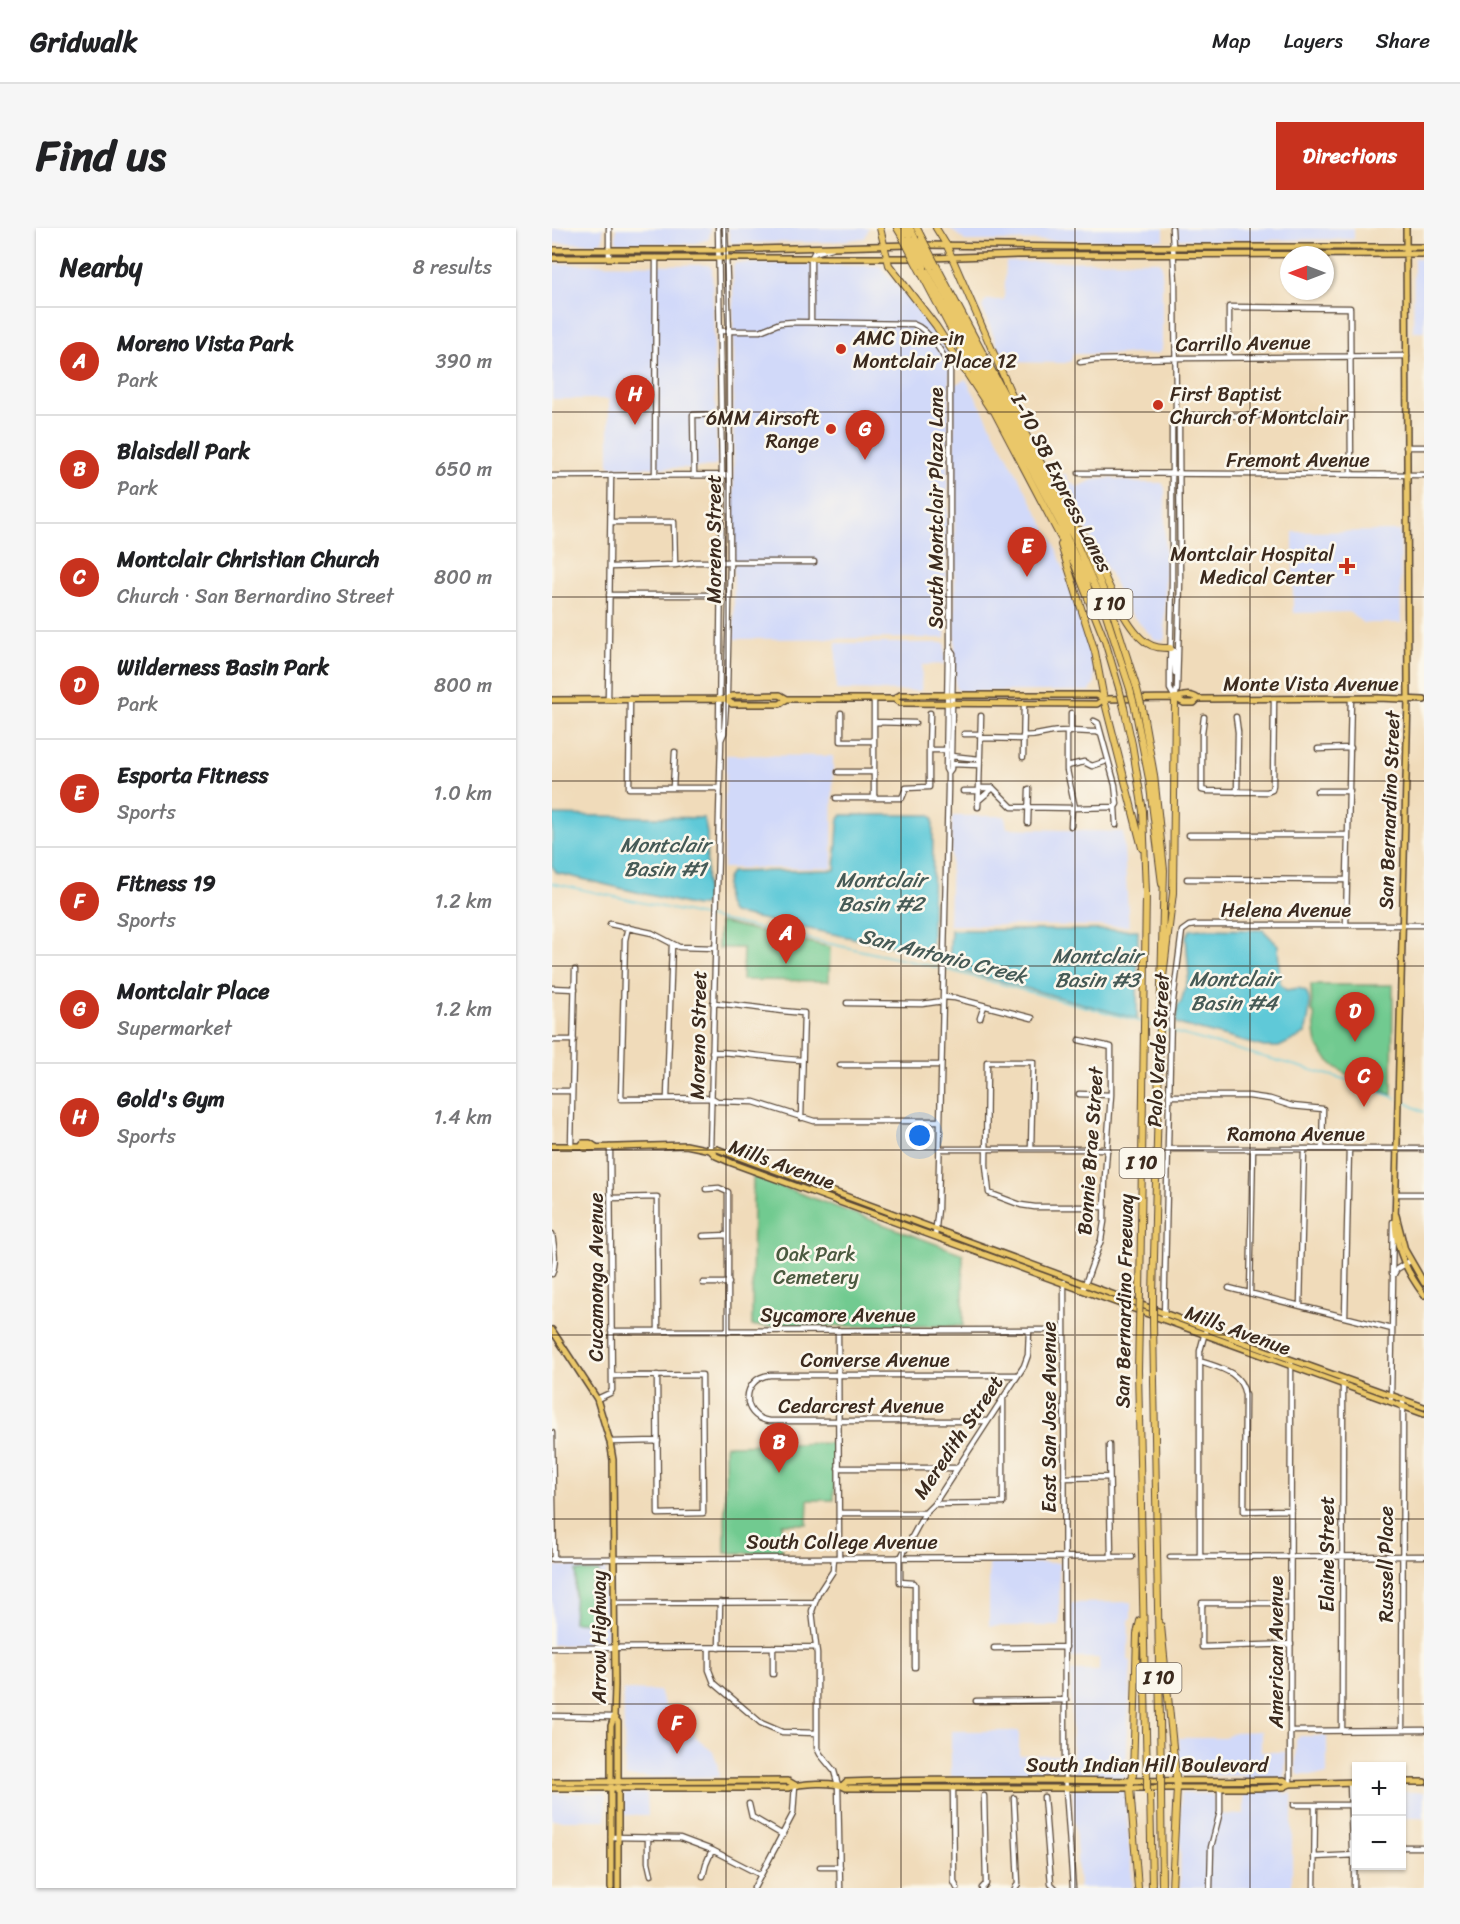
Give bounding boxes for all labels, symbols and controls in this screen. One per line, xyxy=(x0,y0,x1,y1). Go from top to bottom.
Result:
text: Gridwalk xyxy=(30,17,138,66)
text: Map xyxy=(1212,22,1251,60)
text: Layers xyxy=(1284,22,1343,60)
text: Share xyxy=(1376,22,1430,60)
text: Find us xyxy=(36,119,166,193)
button: Directions xyxy=(1276,122,1424,190)
text: Nearby xyxy=(60,244,142,290)
north arrow xyxy=(1280,246,1334,300)
text: 8 results xyxy=(413,250,492,285)
place label: AMC Dine-in Montclair Place 12 xyxy=(852,321,1018,379)
text: Moreno Vista Park xyxy=(117,324,294,363)
street label: Carrillo Avenue xyxy=(1175,325,1311,362)
marker: AMC Dine-in Montclair Place 12 xyxy=(834,342,848,356)
text: A xyxy=(73,344,86,379)
text: 390 m xyxy=(436,344,492,379)
text: Park xyxy=(117,363,158,398)
pin: H xyxy=(616,376,655,425)
place label: First Baptist Church of Montclair xyxy=(1170,377,1349,435)
street label: South Montclair Plaza Lane xyxy=(919,387,954,629)
street label: I-10 SB Express Lanes xyxy=(1006,389,1118,577)
marker: First Baptist Church of Montclair xyxy=(1151,398,1165,412)
place label: 6MM Airsoft Range xyxy=(706,401,819,459)
pin: G xyxy=(846,410,884,460)
marker: 6MM Airsoft Range xyxy=(824,422,838,436)
text: Blaisdell Park xyxy=(117,432,250,471)
street label: Fremont Avenue xyxy=(1226,443,1370,478)
text: B xyxy=(73,452,86,487)
text: 650 m xyxy=(435,452,492,487)
text: Park xyxy=(117,471,158,506)
street label: Moreno Street xyxy=(697,474,732,603)
pin: E xyxy=(1008,528,1046,577)
place label: Montclair Hospital Medical Center xyxy=(1170,537,1335,595)
text: Montclair Christian Church xyxy=(117,540,379,579)
marker: Montclair Hospital Medical Center xyxy=(1338,557,1356,575)
text: C xyxy=(73,560,86,595)
text: 800 m xyxy=(434,560,492,595)
text: Church · San Bernardino Street xyxy=(117,579,394,614)
road number: I 10 xyxy=(1088,589,1132,619)
text: Wilderness Basin Park xyxy=(117,648,329,687)
street label: Monte Vista Avenue xyxy=(1223,667,1399,702)
text: D xyxy=(74,668,85,703)
text: 800 m xyxy=(434,668,492,703)
text: Park xyxy=(117,687,158,722)
street label: San Bernardino Street xyxy=(1369,709,1410,910)
text: Esporta Fitness xyxy=(117,756,269,795)
text: E xyxy=(74,776,85,811)
text: 1.0 km xyxy=(434,776,492,811)
text: Sports xyxy=(117,795,176,830)
water label: Montclair Basin #1 xyxy=(620,826,714,888)
water label: Montclair Basin #2 xyxy=(836,861,930,923)
text: Fitness 19 xyxy=(117,864,216,903)
text: F xyxy=(74,884,85,919)
text: 1.2 km xyxy=(435,884,492,919)
street label: Helena Avenue xyxy=(1221,893,1351,928)
text: Sports xyxy=(117,903,176,938)
pin: A xyxy=(766,914,806,964)
water label: San Antonio Creek xyxy=(855,917,1033,996)
water label: Montclair Basin #3 xyxy=(1052,937,1146,999)
water label: Montclair Basin #4 xyxy=(1189,960,1283,1022)
street label: Moreno Street xyxy=(680,970,717,1100)
street label: Palo Verde Street xyxy=(1137,971,1180,1128)
text: Montclair Place xyxy=(117,972,270,1011)
text: G xyxy=(73,992,86,1027)
text: 1.2 km xyxy=(435,992,492,1027)
pin: D xyxy=(1336,992,1374,1042)
text: Supermarket xyxy=(117,1011,232,1046)
pin: C xyxy=(1344,1058,1384,1107)
street label: Bonnie Brae Street xyxy=(1067,1065,1114,1236)
text: Gold's Gym xyxy=(117,1080,225,1119)
text: H xyxy=(72,1100,87,1135)
text: 1.4 km xyxy=(434,1100,492,1135)
street label: Ramona Avenue xyxy=(1227,1117,1365,1152)
text: Sports xyxy=(117,1119,176,1154)
your location xyxy=(905,1121,934,1150)
street label: Mills Avenue xyxy=(724,1129,840,1200)
road number: I 10 xyxy=(1120,1148,1164,1178)
street label: Cucamonga Avenue xyxy=(579,1192,614,1362)
street label: San Bernardino Freeway xyxy=(1105,1193,1144,1408)
park label: Oak Park Cemetery xyxy=(773,1237,859,1295)
street label: Mills Avenue xyxy=(1180,1295,1296,1366)
street label: Sycamore Avenue xyxy=(760,1298,916,1333)
street label: East San Jose Avenue xyxy=(1032,1321,1067,1513)
street label: Converse Avenue xyxy=(800,1343,950,1378)
street label: Meredith Street xyxy=(904,1368,1013,1507)
street label: Cedarcrest Avenue xyxy=(778,1389,944,1424)
pin: B xyxy=(760,1424,798,1473)
street label: Elaine Street xyxy=(1310,1496,1345,1612)
street label: Russell Place xyxy=(1369,1506,1404,1622)
street label: South College Avenue xyxy=(746,1525,938,1560)
street label: Arrow Highway xyxy=(582,1570,617,1705)
street label: American Avenue xyxy=(1259,1575,1294,1729)
road number: I 10 xyxy=(1136,1663,1182,1693)
pin: F xyxy=(658,1704,696,1754)
street label: South Indian Hill Boulevard xyxy=(1026,1748,1270,1783)
map controls xyxy=(1352,1762,1406,1870)
button: + xyxy=(1352,1762,1406,1816)
button: − xyxy=(1352,1816,1406,1870)

